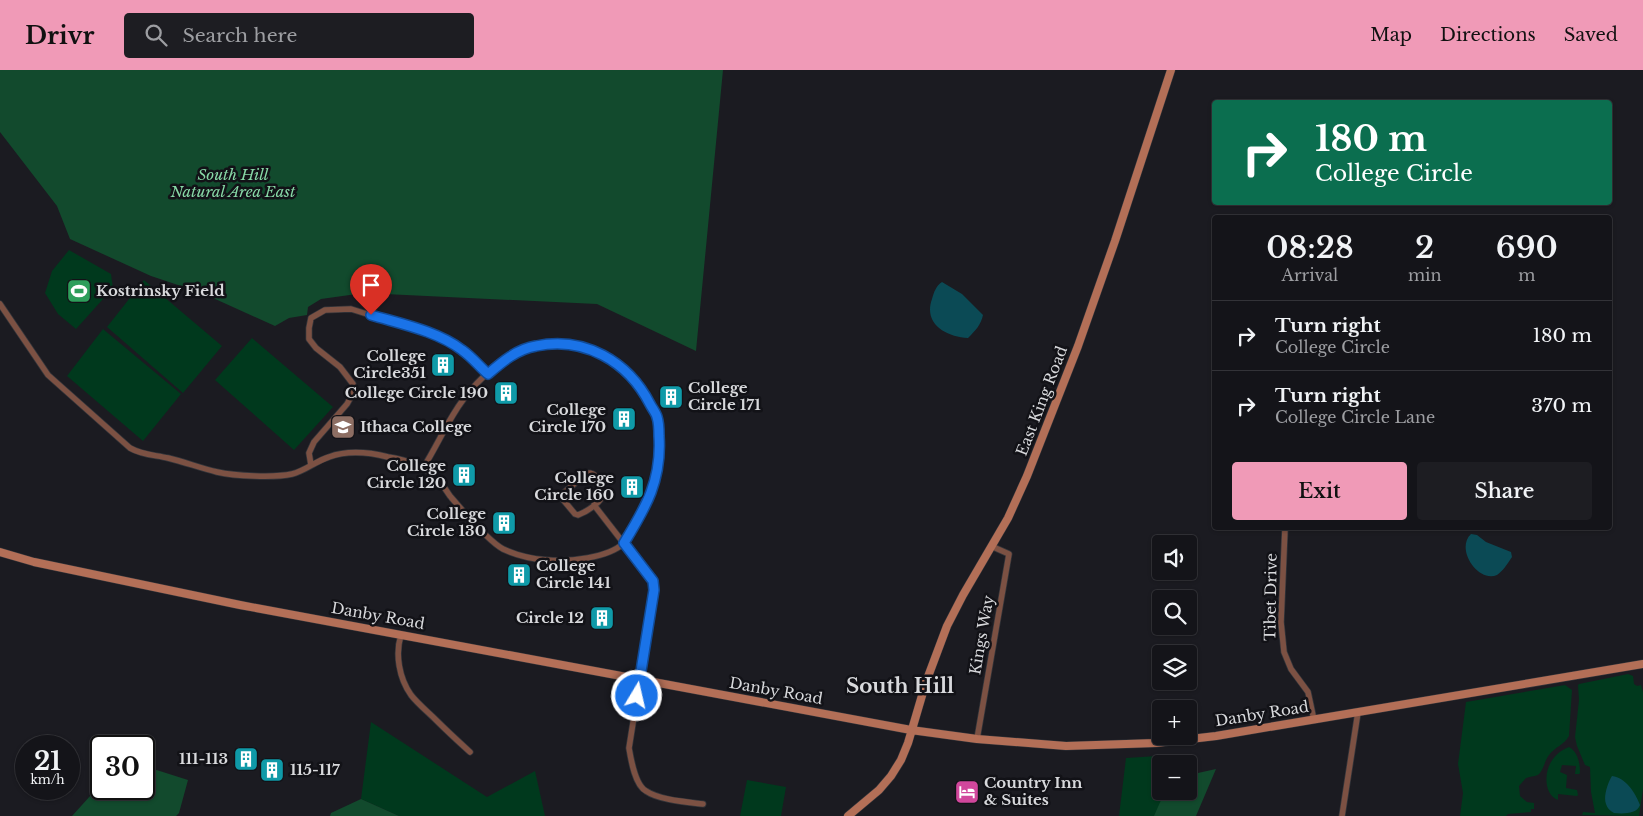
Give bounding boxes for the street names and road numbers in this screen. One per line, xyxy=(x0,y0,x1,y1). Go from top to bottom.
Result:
street label: East King Road xyxy=(1012,343,1071,458)
street label: Tibet Drive xyxy=(1260,553,1281,641)
street label: Kings Way xyxy=(965,593,998,676)
street label: Danby Road xyxy=(330,598,426,633)
street label: Danby Road xyxy=(728,673,824,708)
street label: Danby Road xyxy=(1214,697,1310,730)

